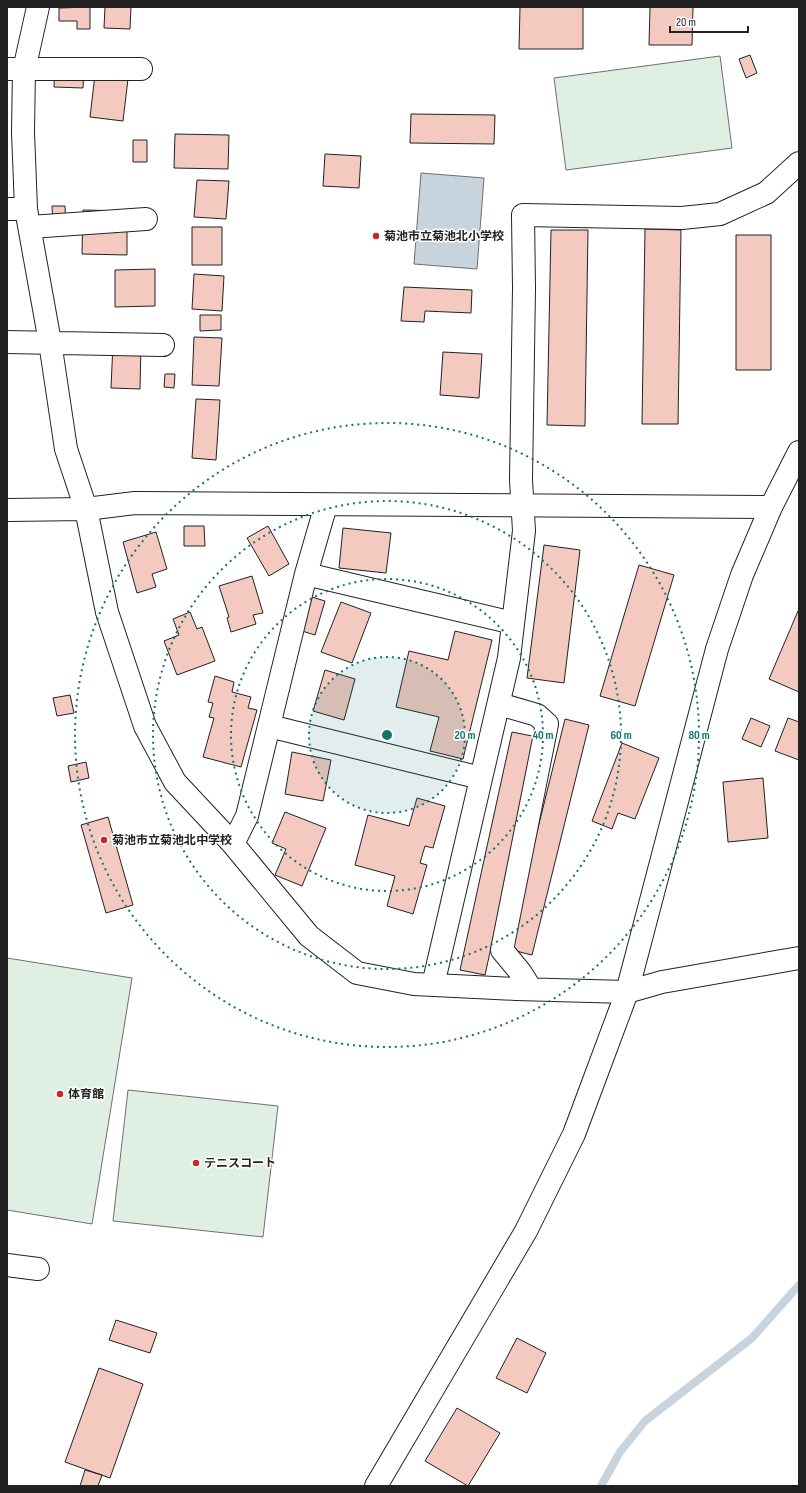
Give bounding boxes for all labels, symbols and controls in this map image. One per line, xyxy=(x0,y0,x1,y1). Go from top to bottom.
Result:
scale bar xyxy=(670,8,748,34)
text: 20 m xyxy=(676,15,696,30)
place label: 菊池市立菊池北小学校 xyxy=(384,229,504,244)
marker: 菊池市立菊池北小学校 xyxy=(371,231,381,241)
centre of rings xyxy=(380,728,394,742)
text: 20 m xyxy=(455,728,475,743)
text: 40 m xyxy=(532,728,554,743)
text: 60 m xyxy=(610,728,632,743)
text: 80 m xyxy=(688,728,710,743)
place label: 菊池市立菊池北中学校 xyxy=(112,833,232,848)
marker: 菊池市立菊池北中学校 xyxy=(99,835,109,845)
place label: 体育館 xyxy=(68,1087,104,1102)
marker: 体育館 xyxy=(55,1089,65,1099)
place label: テニスコート xyxy=(204,1156,276,1171)
marker: テニスコート xyxy=(191,1158,201,1168)

